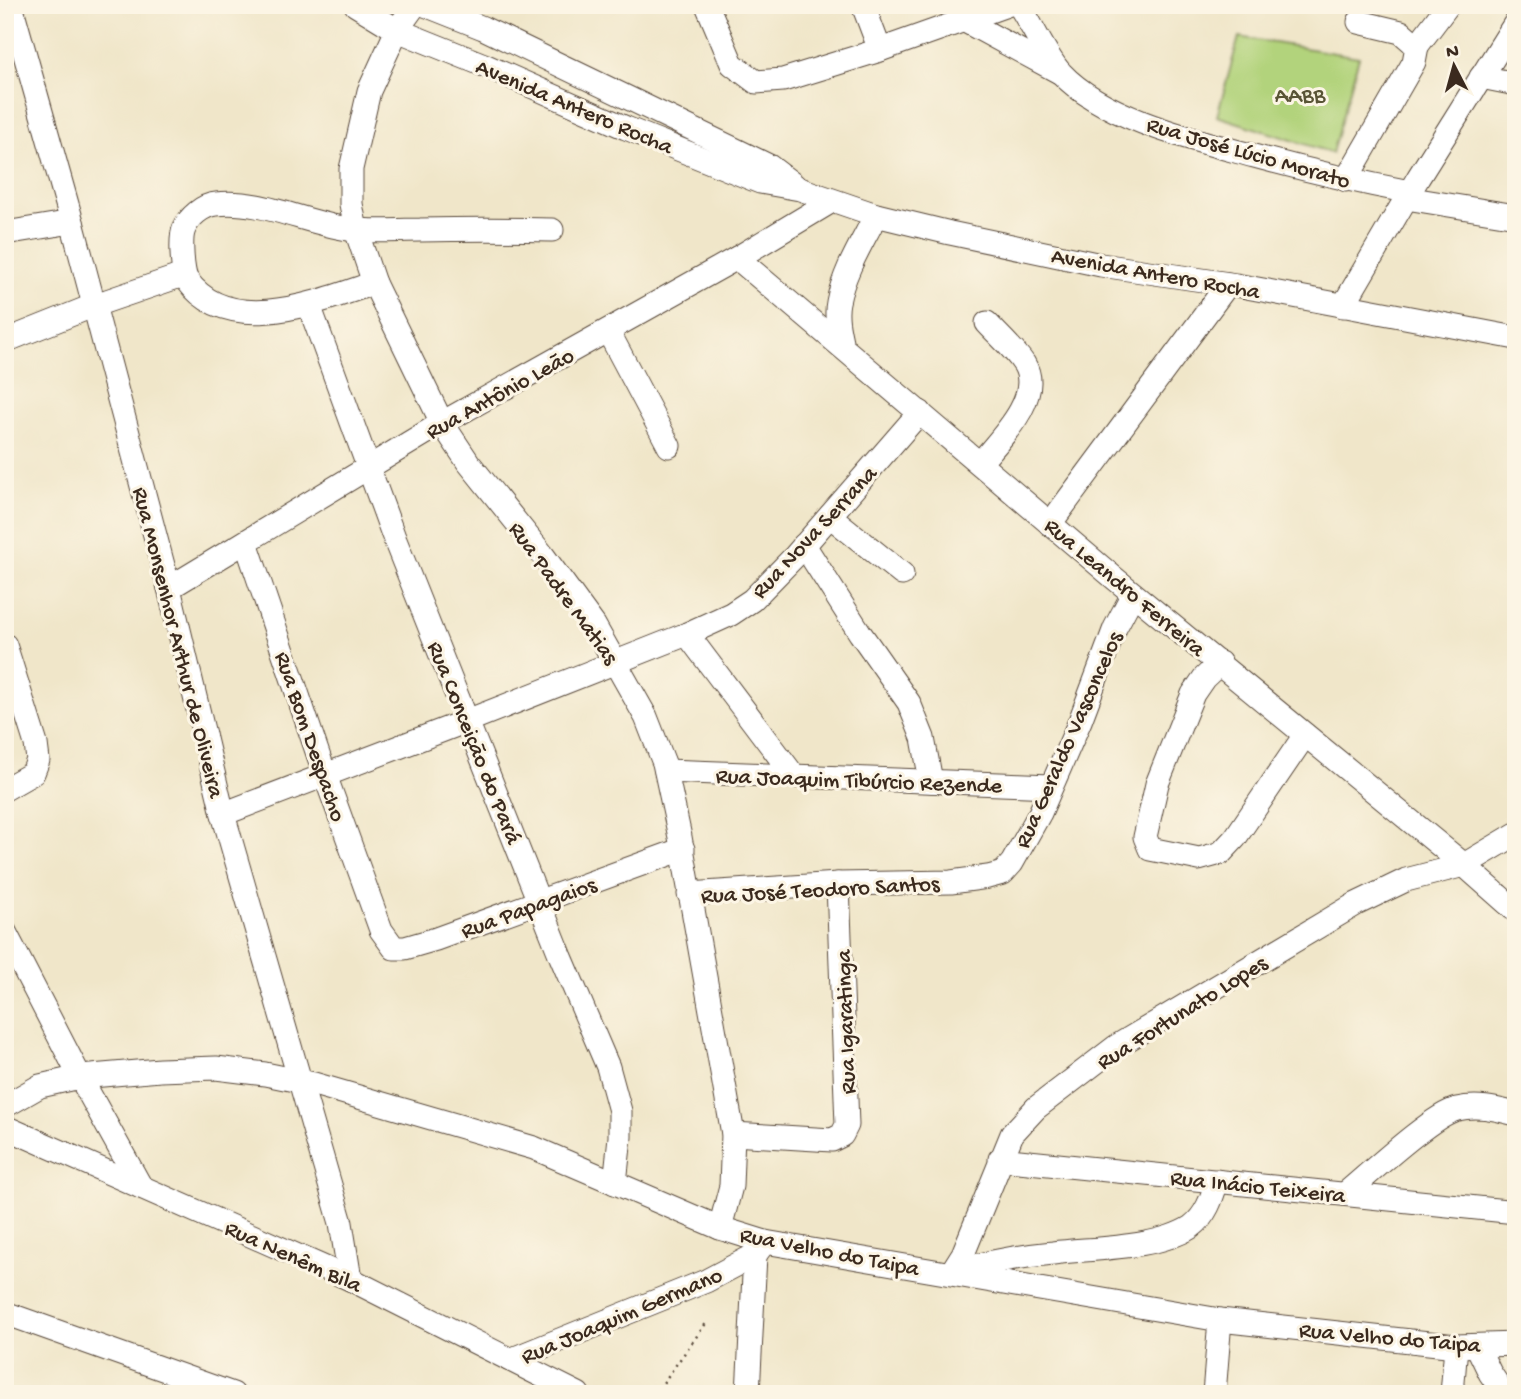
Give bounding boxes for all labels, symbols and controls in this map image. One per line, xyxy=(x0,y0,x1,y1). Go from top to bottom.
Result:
north arrow xyxy=(1420,32,1490,102)
text: N xyxy=(1445,40,1460,65)
street label: Avenida Antero Rocha xyxy=(471,54,677,162)
park label: AABB xyxy=(1275,84,1327,111)
street label: Rua José Lúcio Morato xyxy=(1143,112,1353,196)
street label: Avenida Antero Rocha xyxy=(1049,244,1263,307)
street label: Rua Antônio Leão xyxy=(422,343,580,447)
street label: Rua Nova Serrana xyxy=(747,461,885,605)
street label: Rua Monsenhor Arthur de Oliveira xyxy=(125,485,229,802)
street label: Rua Leandro Ferreira xyxy=(1038,513,1211,665)
street label: Rua Padre Matias xyxy=(501,517,623,671)
street label: Rua Geraldo Vasconcelos xyxy=(1010,628,1130,853)
street label: Rua Conceição do Pará xyxy=(420,638,526,850)
street label: Rua Bom Despacho xyxy=(267,649,350,826)
street label: Rua Joaquim Tibúrcio Rezende xyxy=(715,764,1004,801)
street label: Rua Papagaios xyxy=(458,872,601,946)
street label: Rua José Teodoro Santos xyxy=(700,872,941,911)
street label: Rua Igaratinga xyxy=(831,948,864,1095)
street label: Rua Fortunato Lopes xyxy=(1093,950,1273,1077)
street label: Rua Inácio Teixeira xyxy=(1169,1166,1348,1211)
street label: Rua Nenêm Bila xyxy=(220,1216,366,1301)
street label: Rua Velho do Taipa xyxy=(737,1223,922,1284)
street label: Rua Joaquim Germano xyxy=(518,1263,727,1372)
street label: Rua Velho do Taipa xyxy=(1298,1318,1483,1361)

